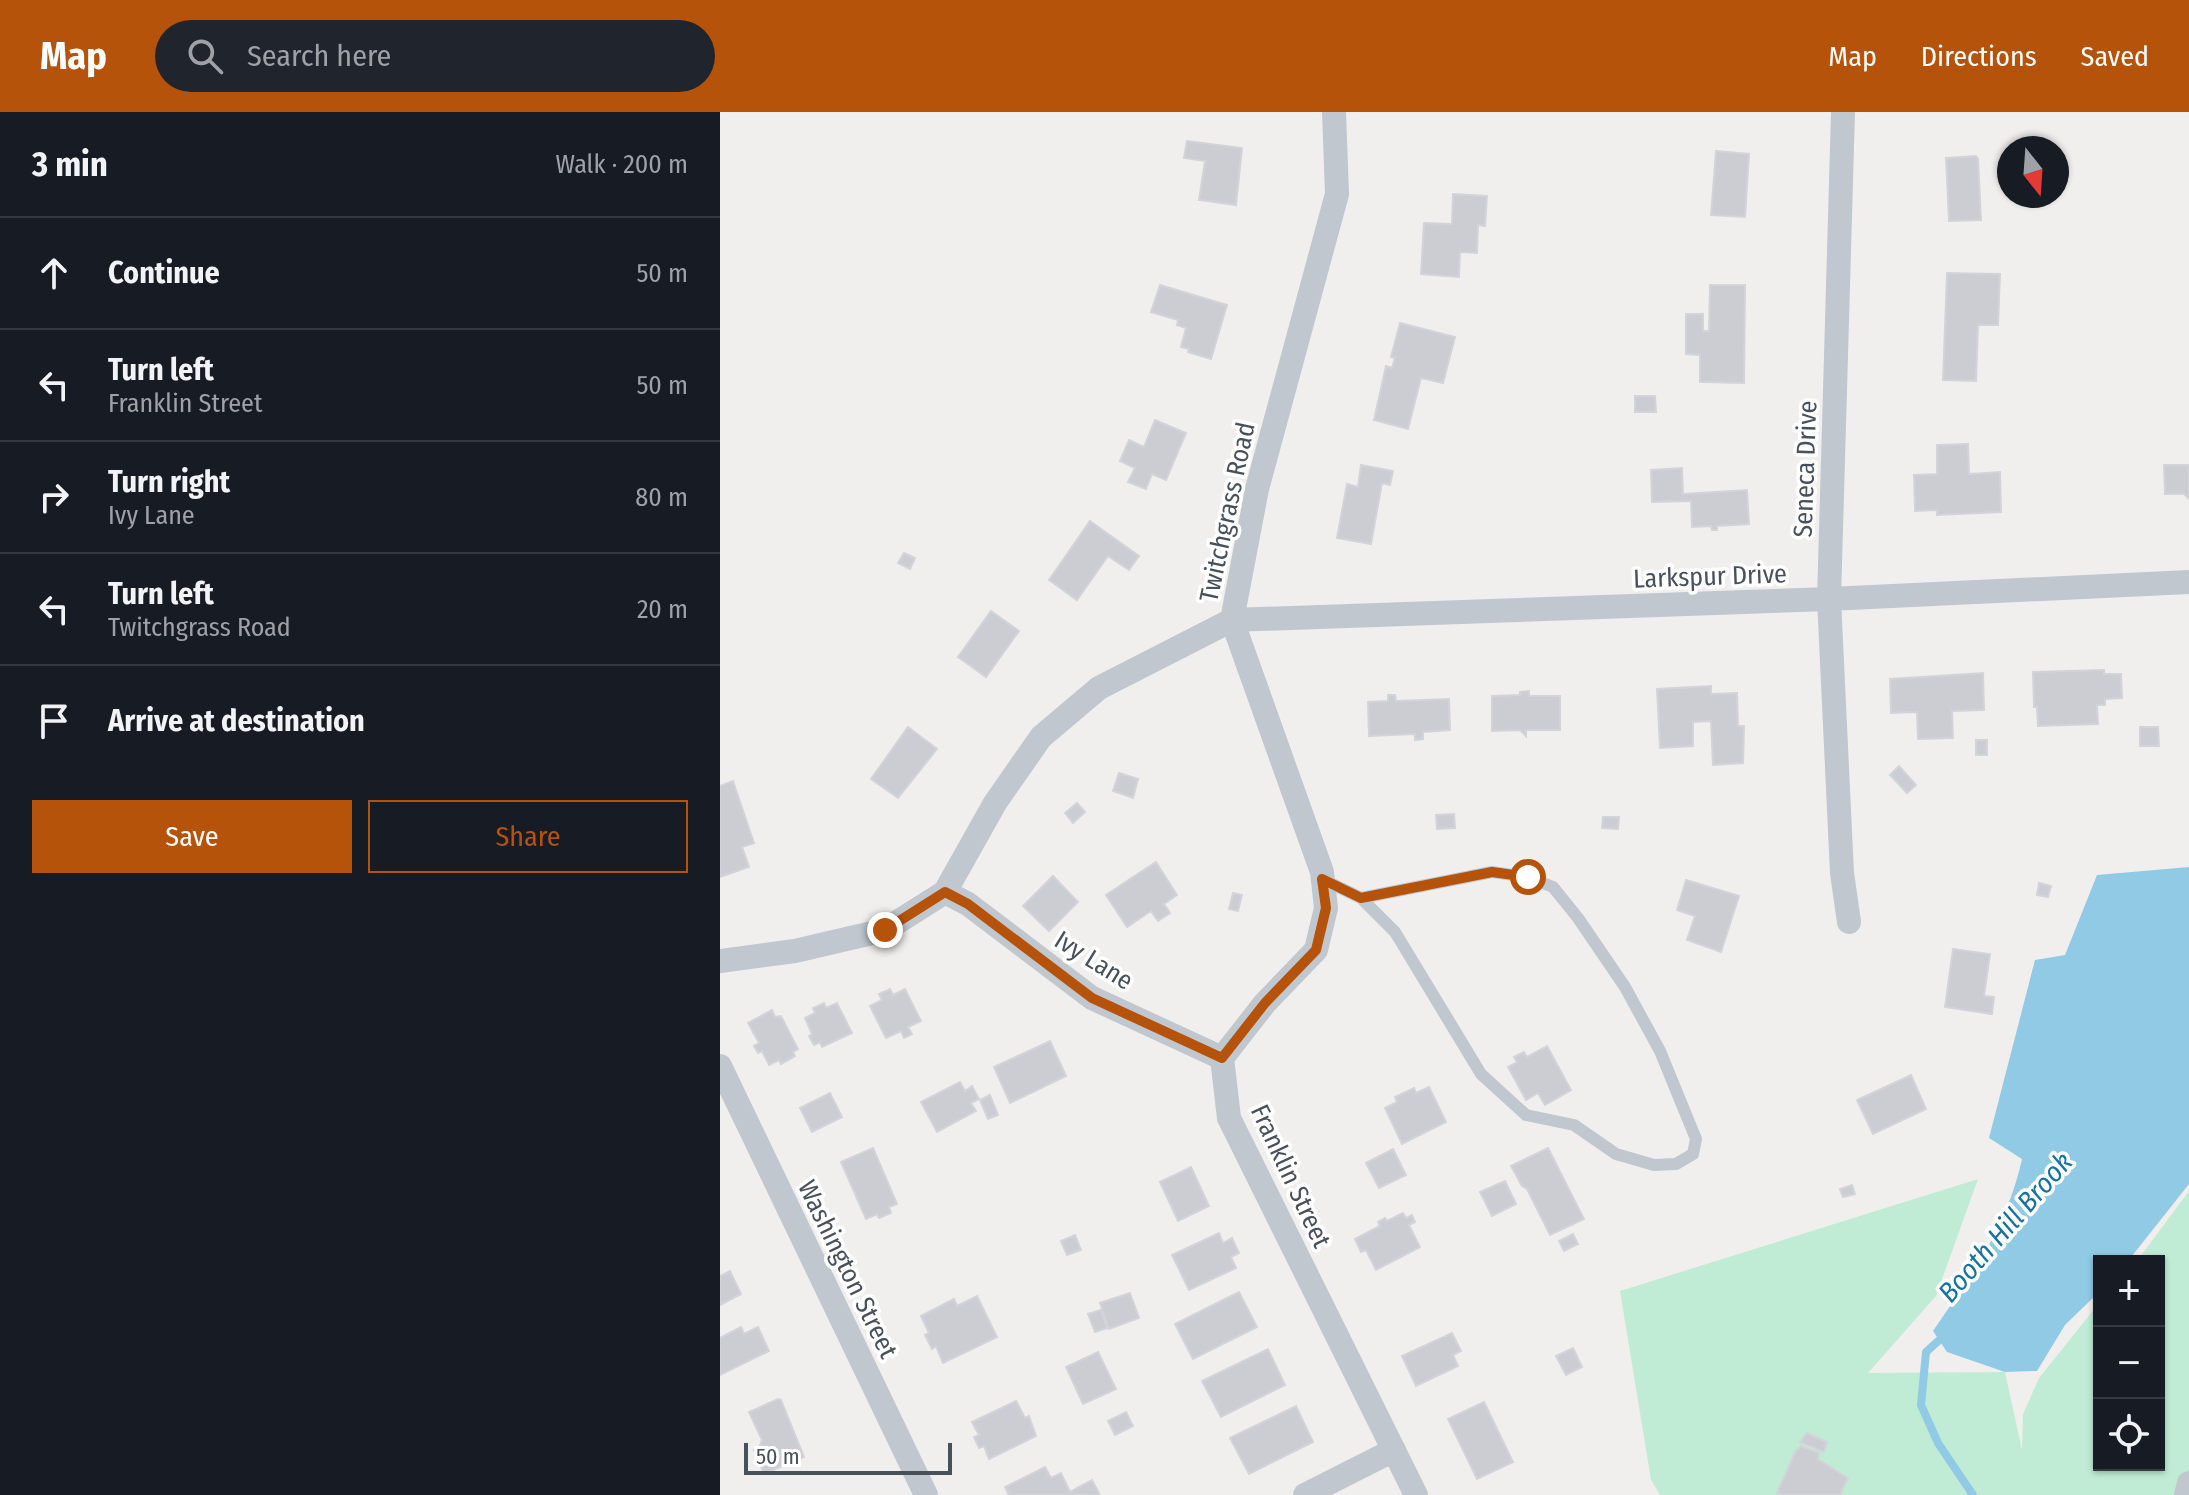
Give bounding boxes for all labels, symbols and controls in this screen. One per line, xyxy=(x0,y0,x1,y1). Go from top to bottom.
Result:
search box xyxy=(155,20,715,92)
text: Map xyxy=(40,33,107,79)
icon: search xyxy=(183,34,227,78)
text: Search here xyxy=(247,38,391,74)
text: Map xyxy=(1828,40,1877,73)
text: Directions xyxy=(1921,40,2037,73)
text: Saved xyxy=(2081,40,2149,73)
north arrow xyxy=(1997,136,2069,208)
text: 3 min xyxy=(32,144,108,185)
text: Walk · 200 m xyxy=(555,149,688,180)
icon: ahead xyxy=(32,251,76,295)
text: Continue xyxy=(108,255,220,291)
text: 50 m xyxy=(636,258,688,289)
text: Turn left xyxy=(108,352,214,388)
icon: left xyxy=(32,363,76,407)
text: 50 m xyxy=(636,370,688,401)
text: Franklin Street xyxy=(108,388,262,419)
street label: Seneca Drive xyxy=(1788,400,1823,538)
street label: Twitchgrass Road xyxy=(1193,419,1262,605)
text: Turn right xyxy=(108,464,230,500)
icon: right xyxy=(32,475,76,519)
text: 80 m xyxy=(635,482,688,513)
text: Ivy Lane xyxy=(108,500,195,531)
street label: Larkspur Drive xyxy=(1633,558,1787,595)
text: Turn left xyxy=(108,576,214,612)
icon: left xyxy=(32,587,76,631)
text: 20 m xyxy=(637,594,688,625)
text: Twitchgrass Road xyxy=(108,612,291,643)
icon: arrive xyxy=(32,699,76,743)
text: Arrive at destination xyxy=(108,703,365,739)
button: Save xyxy=(32,800,352,873)
button: Share xyxy=(368,800,688,873)
route start xyxy=(1510,859,1546,895)
route end xyxy=(867,912,903,948)
street label: Ivy Lane xyxy=(1049,924,1139,997)
street label: Franklin Street xyxy=(1244,1100,1337,1253)
water label: Booth Hill Brook xyxy=(1931,1146,2079,1309)
street label: Washington Street xyxy=(791,1175,904,1364)
map controls xyxy=(2093,1255,2165,1471)
button: + xyxy=(2093,1255,2165,1327)
button: − xyxy=(2093,1327,2165,1399)
button: locate xyxy=(2093,1399,2165,1471)
scale bar xyxy=(744,1439,952,1475)
text: 50 m xyxy=(756,1443,800,1470)

